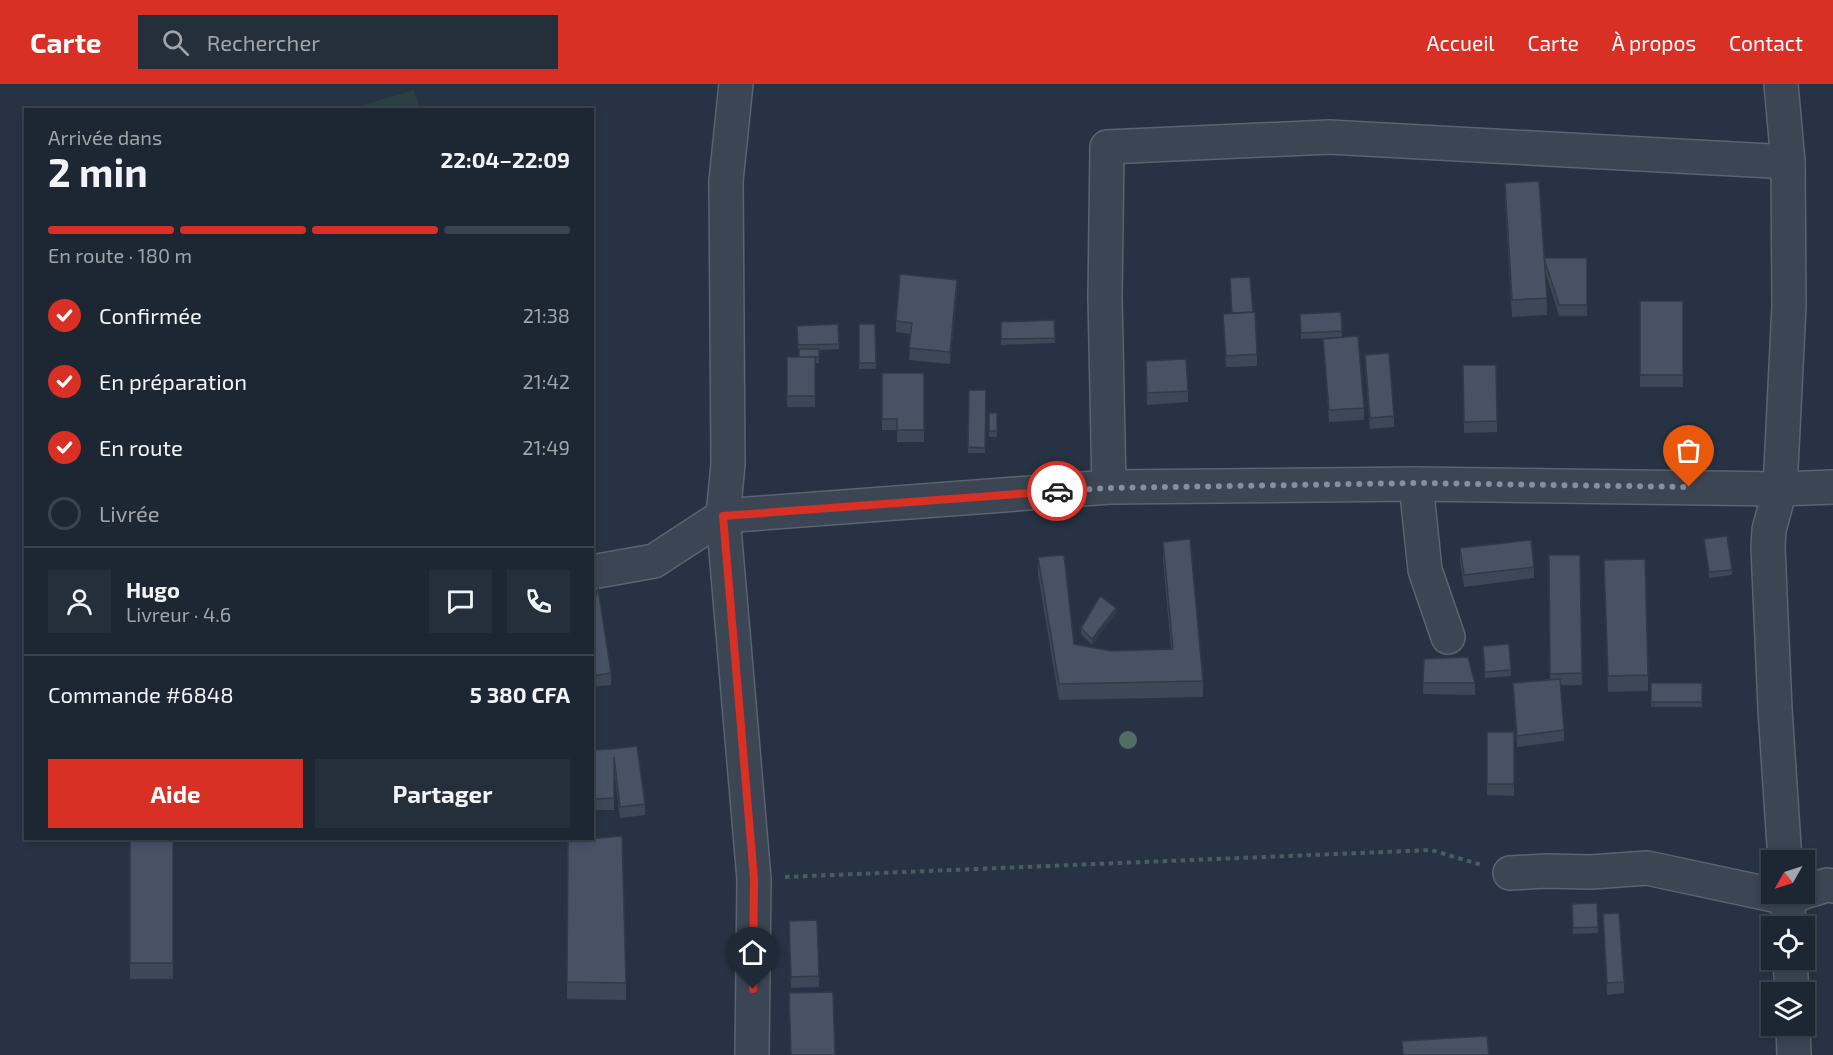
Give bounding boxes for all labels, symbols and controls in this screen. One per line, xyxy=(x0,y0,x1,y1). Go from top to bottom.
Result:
search box xyxy=(138,15,558,69)
text: Carte xyxy=(30,25,102,59)
icon: search xyxy=(159,26,192,59)
text: Rechercher xyxy=(207,29,320,55)
text: Accueil xyxy=(1426,30,1495,55)
text: Carte xyxy=(1528,30,1579,55)
text: À propos xyxy=(1612,30,1696,55)
text: Contact xyxy=(1729,30,1803,55)
text: Arrivée dans xyxy=(48,125,162,149)
text: 22:04–22:09 xyxy=(440,146,570,172)
text: 2 min xyxy=(48,148,148,195)
text: En route · 180 m xyxy=(48,243,192,267)
icon: check xyxy=(48,299,81,332)
text: Confirmée xyxy=(99,302,202,328)
text: 21:38 xyxy=(523,303,570,327)
icon: check xyxy=(48,365,81,398)
text: En préparation xyxy=(99,368,247,394)
text: 21:42 xyxy=(523,369,570,393)
pin xyxy=(1663,425,1714,487)
icon: check xyxy=(48,431,81,464)
text: En route xyxy=(99,434,183,460)
icon: bag xyxy=(1672,434,1705,467)
text: 21:49 xyxy=(522,435,570,459)
courier xyxy=(1027,461,1087,521)
icon: car xyxy=(1041,475,1074,508)
text: Livrée xyxy=(99,500,160,526)
button: person xyxy=(48,570,111,633)
button: chat xyxy=(429,570,492,633)
button: phone xyxy=(507,570,570,633)
text: Hugo xyxy=(126,576,180,602)
text: Livreur · 4.6 xyxy=(126,602,231,626)
text: Commande #6848 xyxy=(48,681,234,707)
text: 5 380 CFA xyxy=(470,681,570,707)
button: Aide xyxy=(48,759,303,828)
button: Partager xyxy=(315,759,570,828)
north arrow xyxy=(1761,850,1815,904)
map controls xyxy=(1761,850,1815,1036)
button: locate xyxy=(1761,916,1815,970)
pin xyxy=(727,927,778,989)
icon: home xyxy=(736,936,769,969)
button: layers xyxy=(1761,982,1815,1036)

